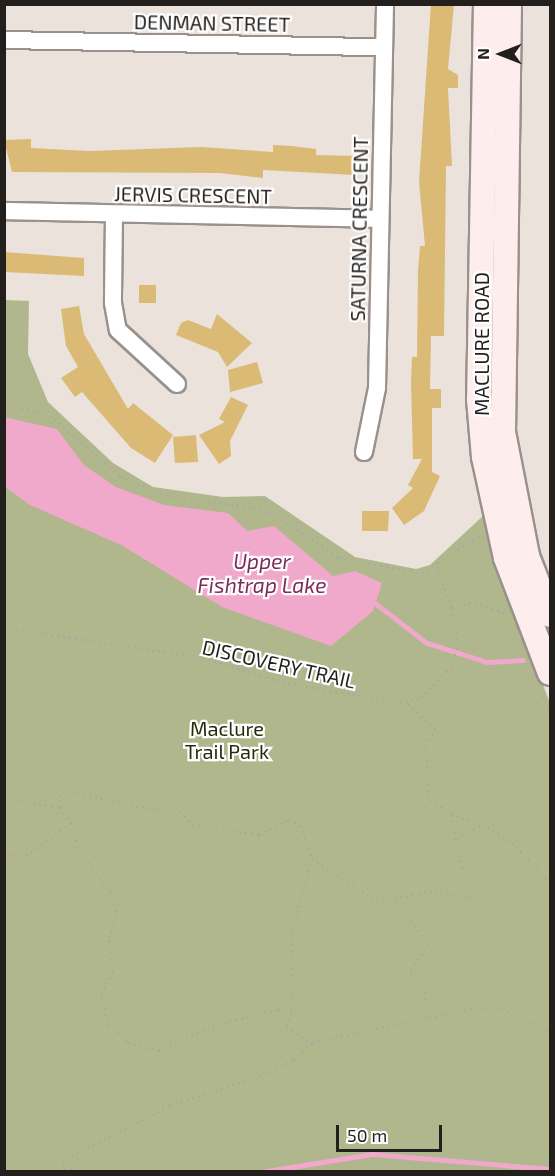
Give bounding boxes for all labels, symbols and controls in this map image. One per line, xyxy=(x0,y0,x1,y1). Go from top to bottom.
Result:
street label: DENMAN STREET xyxy=(134,10,290,36)
north arrow xyxy=(471,24,531,84)
text: N xyxy=(473,48,492,60)
street label: SATURNA CRESCENT xyxy=(345,136,373,322)
street label: JERVIS CRESCENT xyxy=(114,182,272,208)
street label: MACLURE ROAD xyxy=(469,272,493,416)
water label: Upper Fishtrap Lake xyxy=(198,548,326,598)
street label: DISCOVERY TRAIL xyxy=(200,635,358,693)
park label: Maclure Trail Park xyxy=(184,717,270,764)
scale bar xyxy=(339,1113,446,1151)
text: 50 m xyxy=(347,1124,387,1146)

